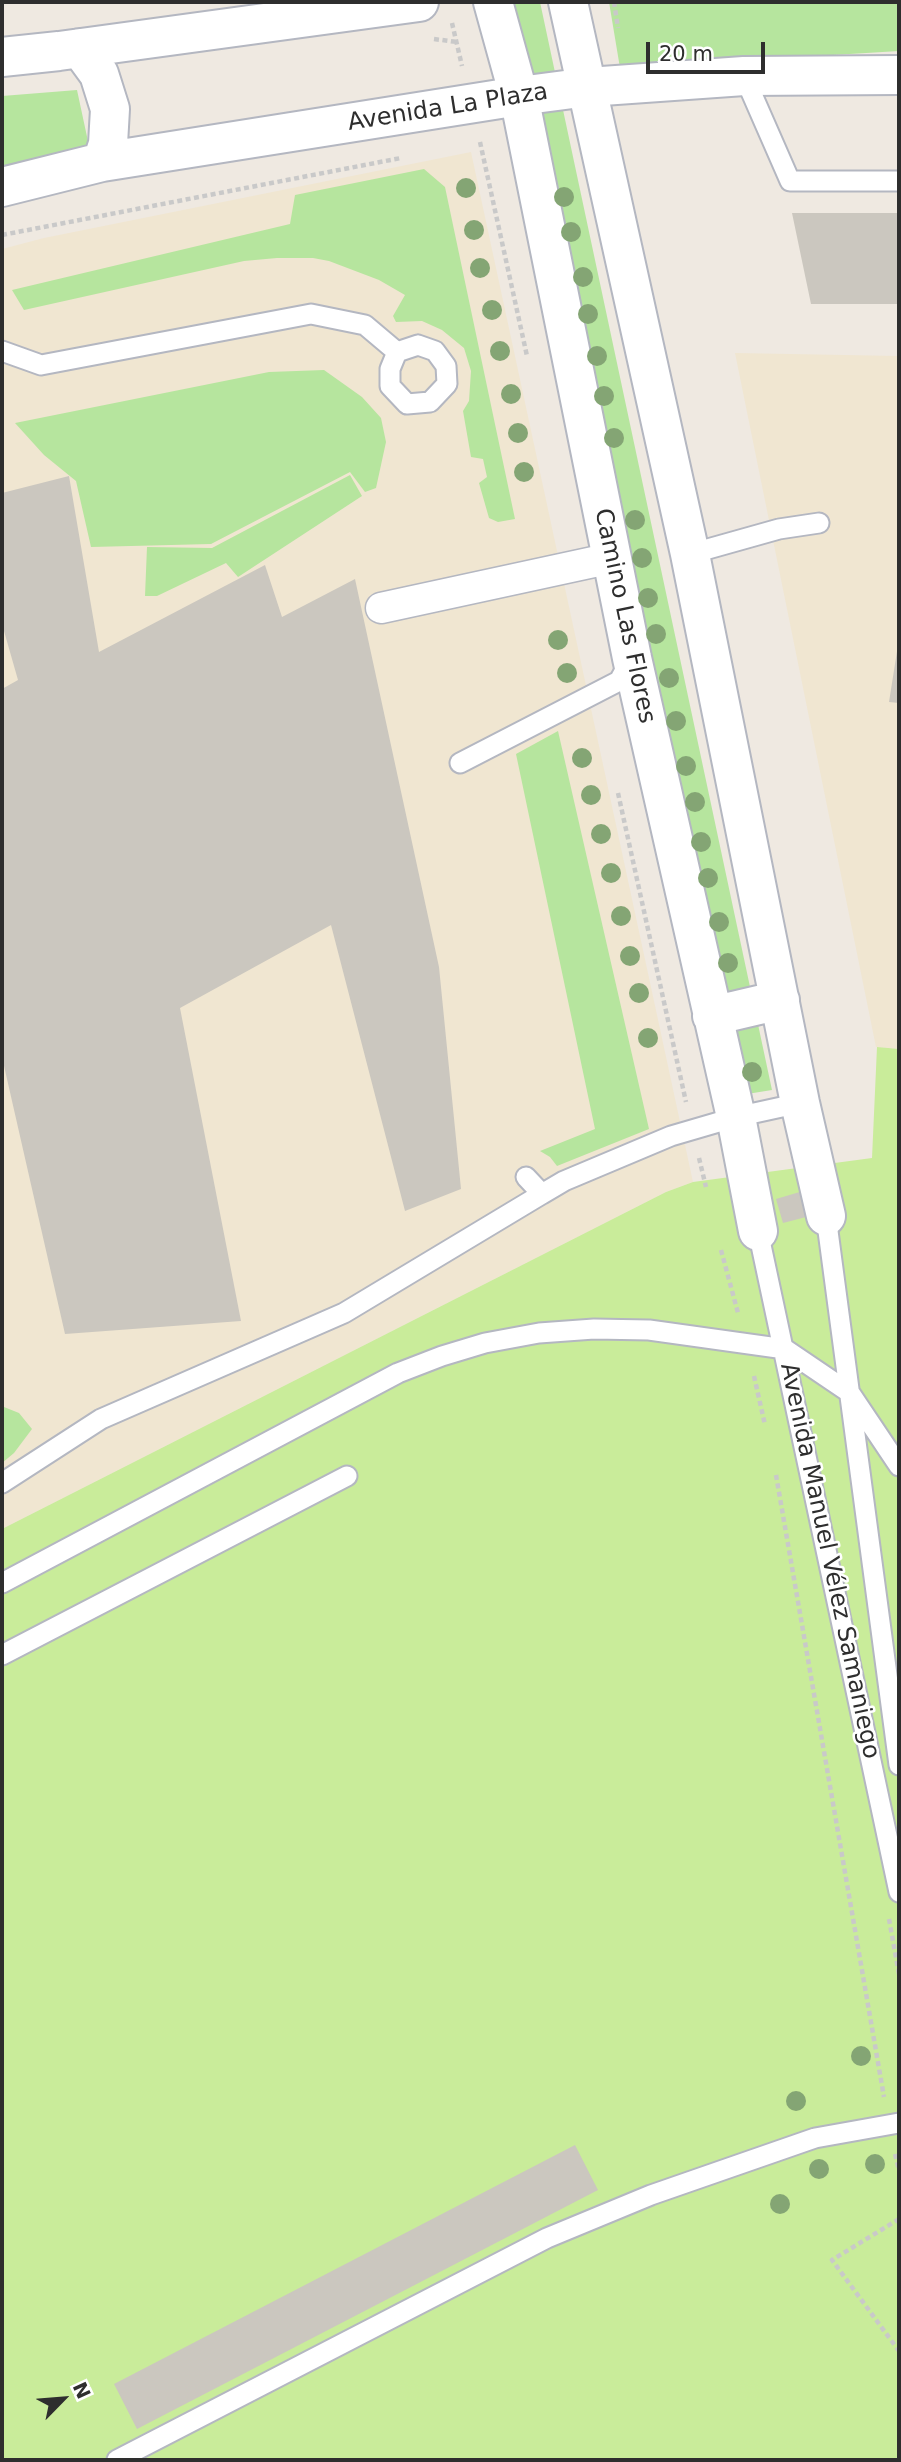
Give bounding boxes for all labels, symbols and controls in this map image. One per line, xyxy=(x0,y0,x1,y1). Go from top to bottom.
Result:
scale bar xyxy=(649,28,768,72)
text: 20 m xyxy=(659,42,713,66)
street label: Avenida La Plaza xyxy=(346,78,550,138)
street label: Camino Las Flores xyxy=(587,506,661,726)
street label: Avenida Manuel Vélez Samaniego xyxy=(773,1360,885,1762)
north arrow xyxy=(28,2364,98,2434)
text: N xyxy=(69,2378,95,2402)

